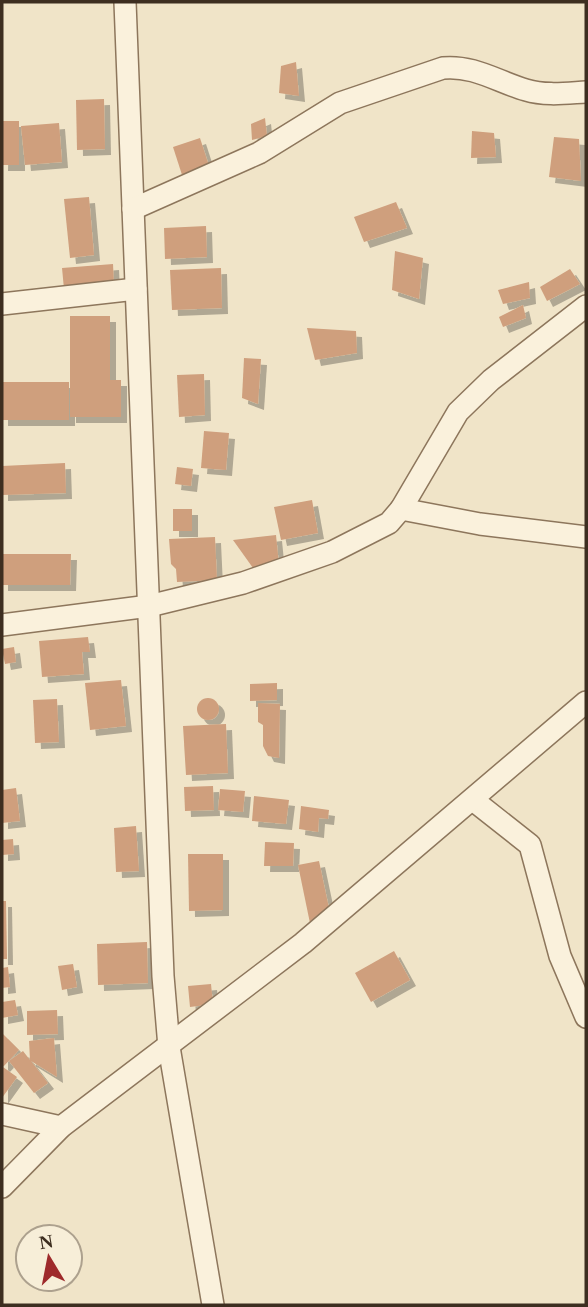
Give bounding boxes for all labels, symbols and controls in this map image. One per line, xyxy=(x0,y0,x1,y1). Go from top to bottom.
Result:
north arrow xyxy=(14,1223,84,1293)
text: N xyxy=(38,1230,55,1253)

